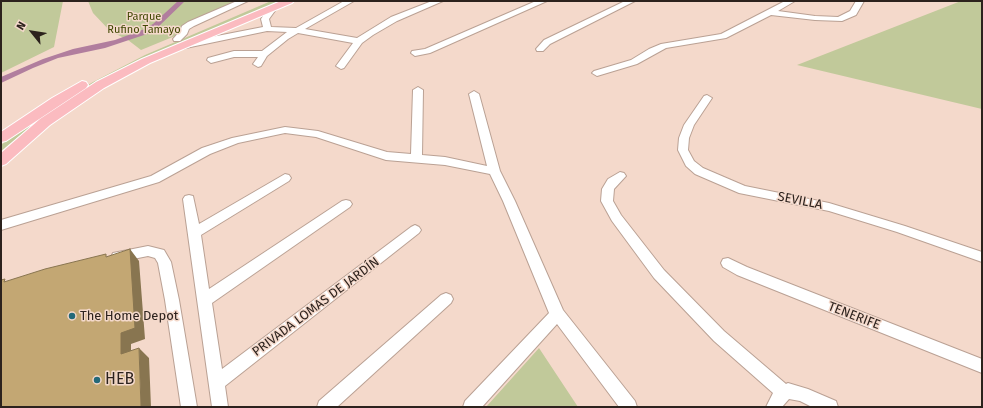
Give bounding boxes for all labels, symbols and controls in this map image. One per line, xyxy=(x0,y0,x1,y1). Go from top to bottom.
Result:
park label: Parque Rufino Tamayo xyxy=(107,10,181,36)
north arrow xyxy=(12,12,52,52)
text: N xyxy=(14,19,29,32)
street label: SEVILLA xyxy=(776,189,824,213)
street label: PRIVADA LOMAS DE JARDÍN xyxy=(249,254,383,360)
street label: TENERIFE xyxy=(826,299,882,333)
place label: The Home Depot xyxy=(80,308,178,324)
marker: The Home Depot xyxy=(67,311,77,321)
place label: HEB xyxy=(105,370,134,390)
marker: HEB xyxy=(92,375,102,385)

